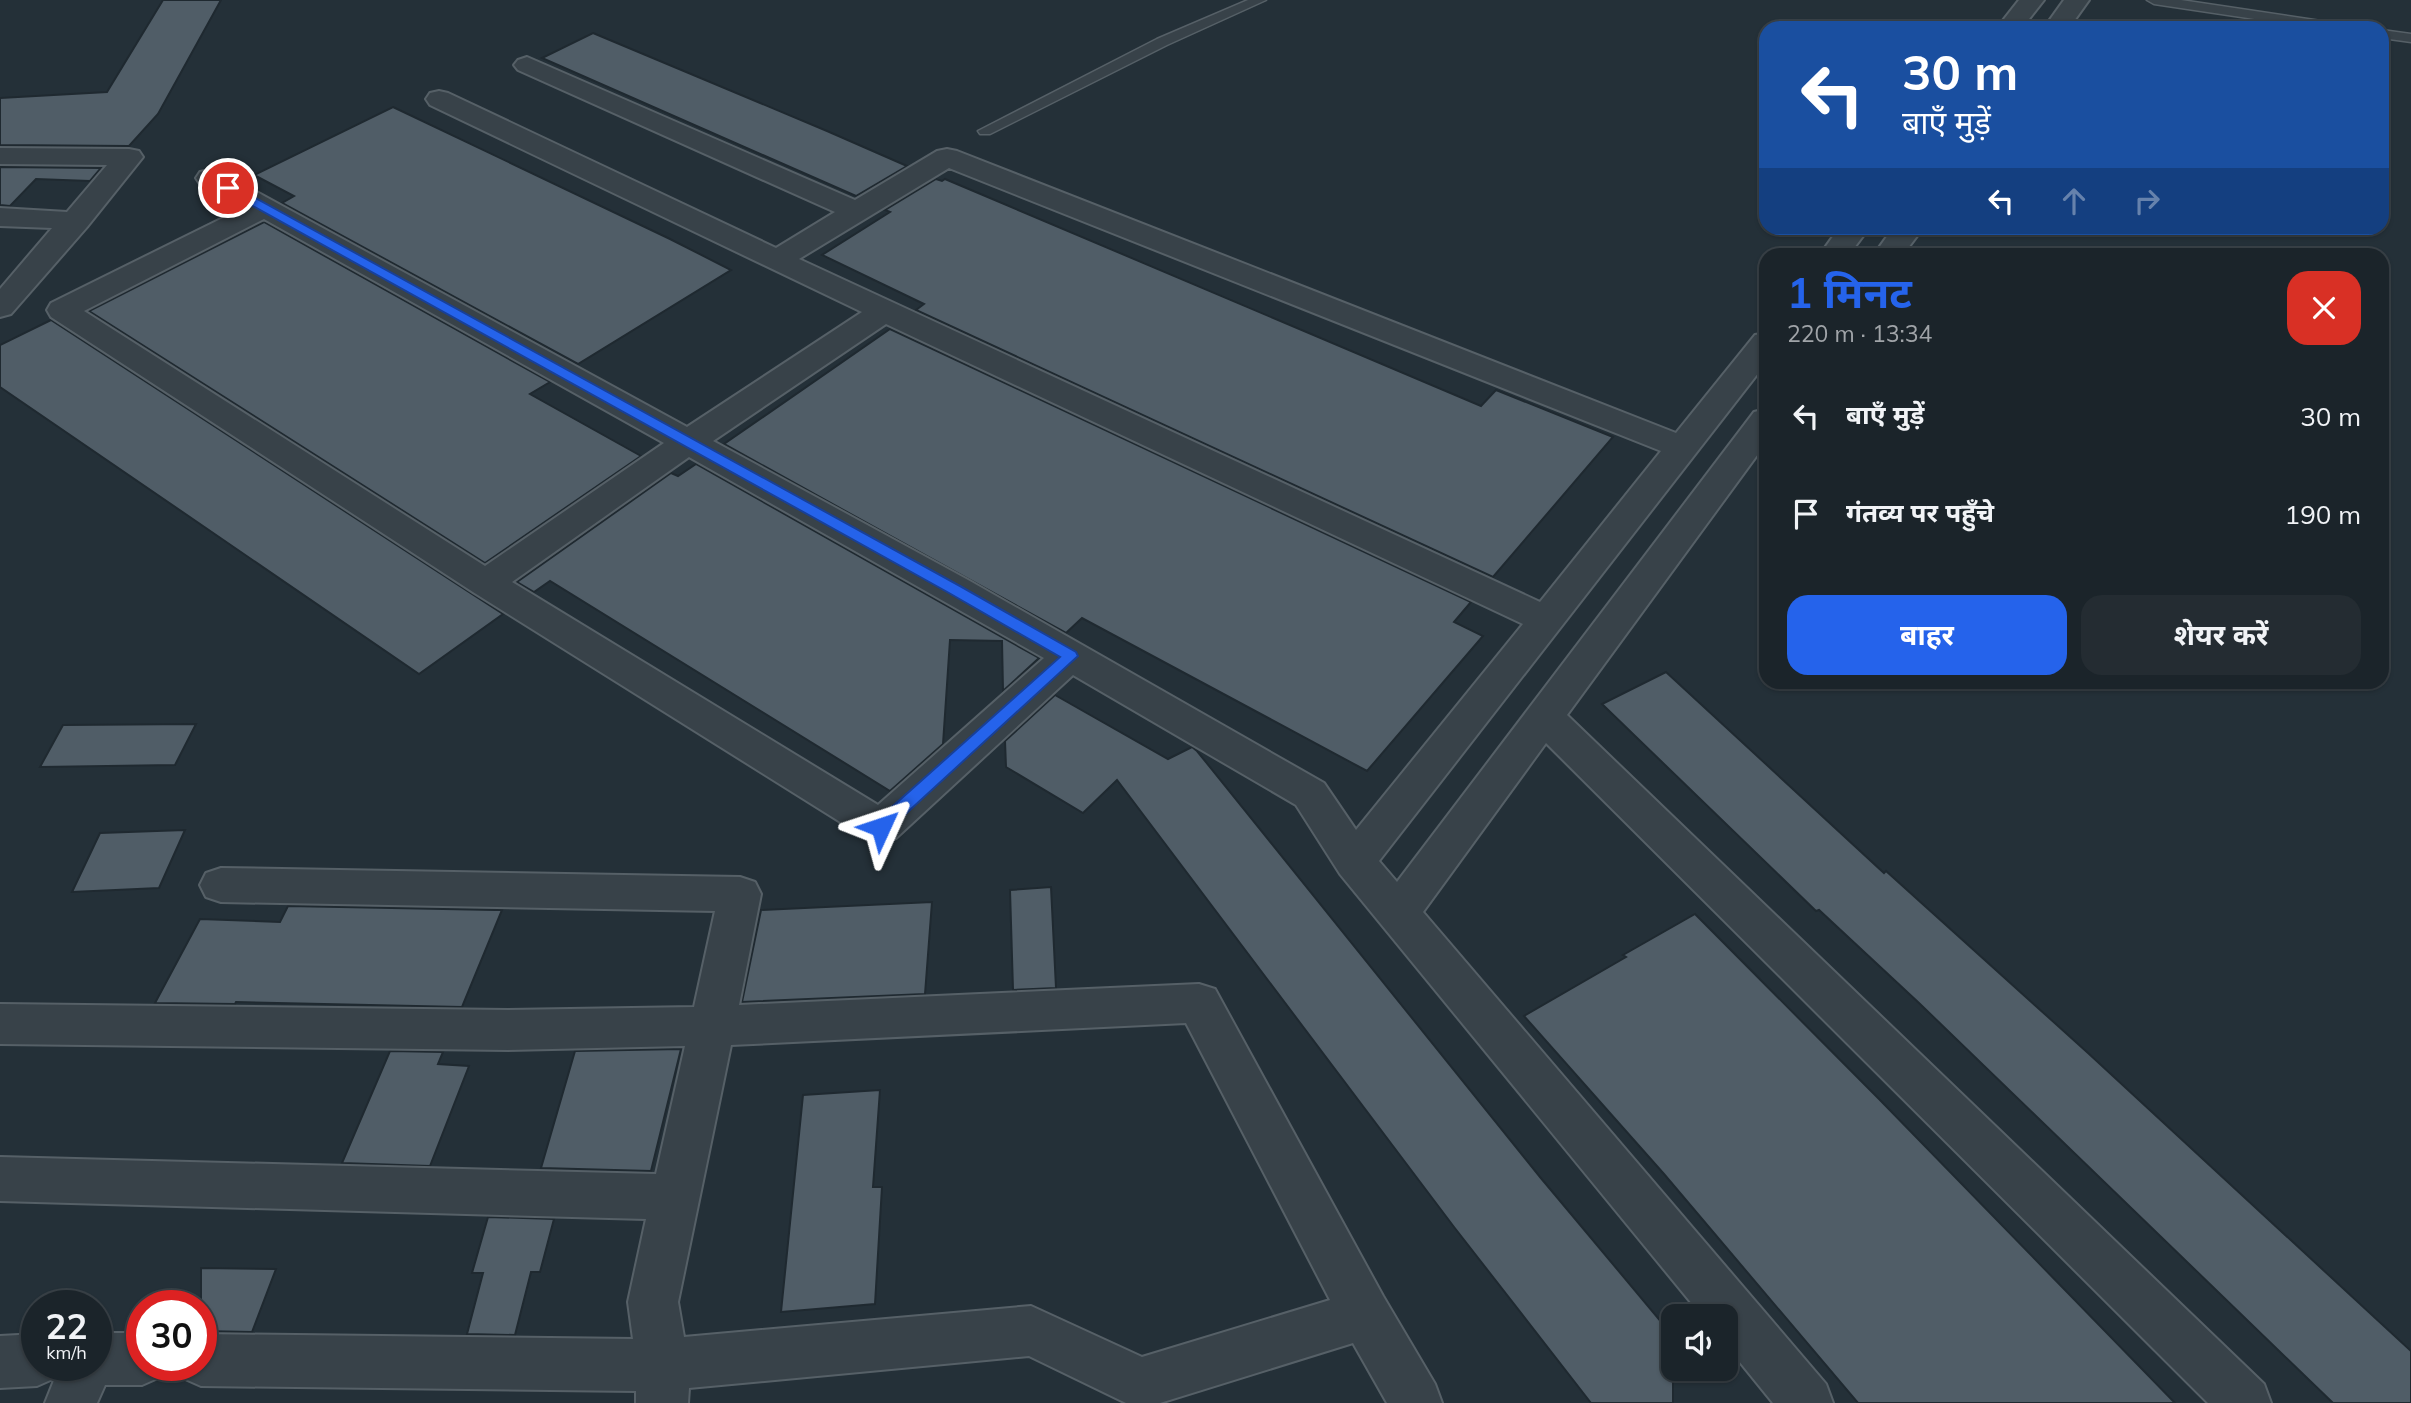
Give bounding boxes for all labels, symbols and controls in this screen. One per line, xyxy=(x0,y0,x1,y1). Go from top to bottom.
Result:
text: 30 m xyxy=(1902,41,2018,102)
icon: left xyxy=(1787,49,1878,140)
text: बाएँ मुड़ें xyxy=(1902,102,1991,142)
pin xyxy=(198,158,258,218)
icon: arrive xyxy=(209,169,247,207)
icon: left xyxy=(1982,182,2020,220)
icon: ahead xyxy=(2055,182,2093,220)
icon: right xyxy=(2128,182,2166,220)
text: 1 मिनट xyxy=(1787,266,1912,319)
button: close xyxy=(2287,271,2361,345)
text: 220 m · 13:34 xyxy=(1787,319,1932,348)
icon: left xyxy=(1787,397,1825,435)
text: बाएँ मुड़ें xyxy=(1846,398,1924,431)
text: 30 m xyxy=(2300,400,2361,433)
icon: arrive xyxy=(1787,495,1825,533)
text: गंतव्य पर पहुँचे xyxy=(1846,496,1994,529)
text: 190 m xyxy=(2285,498,2361,531)
button: बाहर xyxy=(1787,595,2067,675)
button: शेयर करें xyxy=(2081,595,2361,675)
position arrow xyxy=(844,790,918,864)
speed limit sign: 30 xyxy=(126,1290,217,1381)
text: 22 xyxy=(45,1304,88,1348)
map controls xyxy=(1661,1304,1738,1381)
button: sound xyxy=(1661,1304,1738,1381)
text: km/h xyxy=(46,1341,87,1364)

